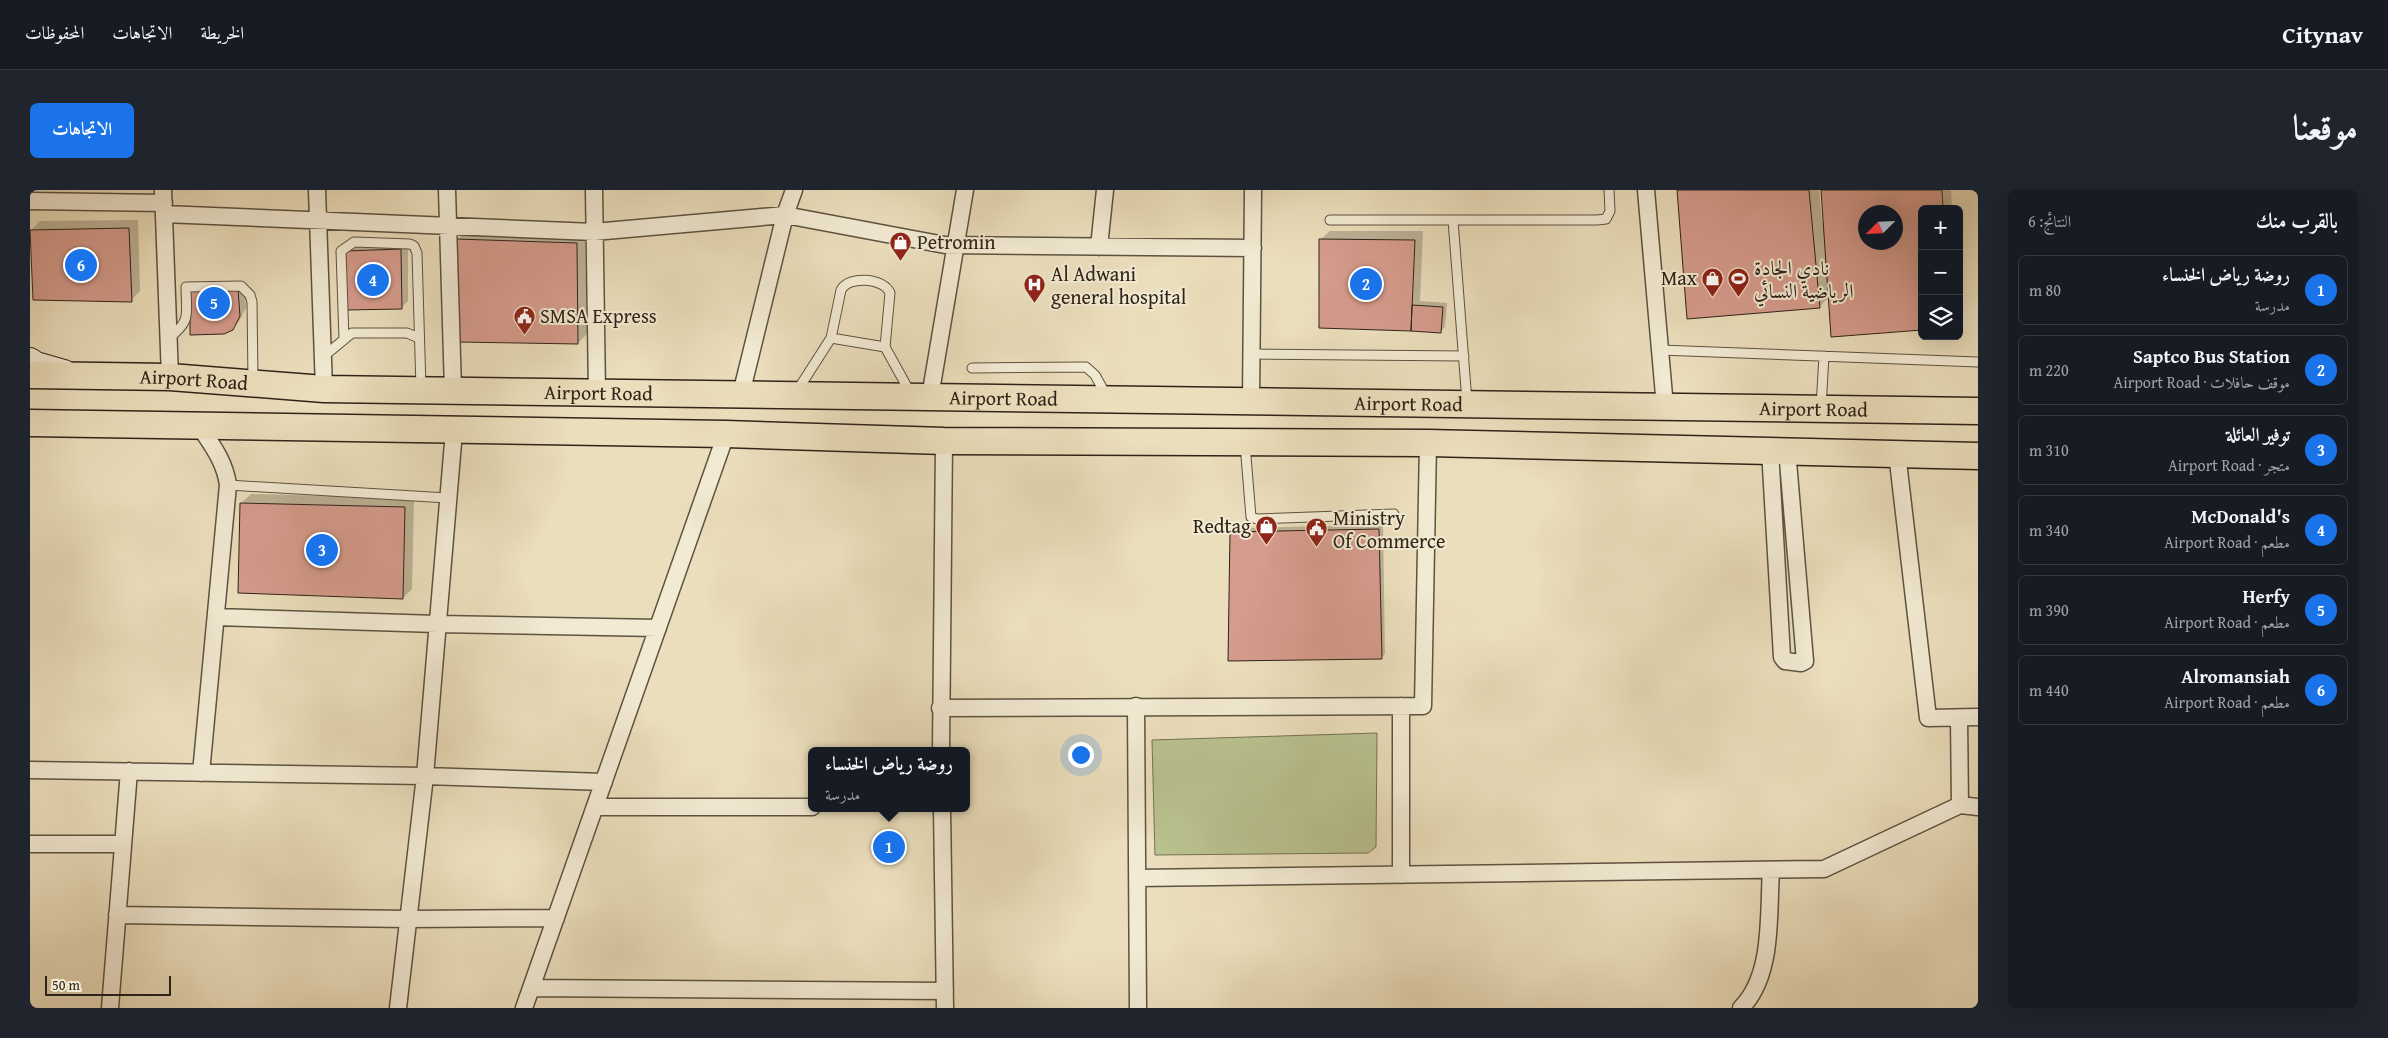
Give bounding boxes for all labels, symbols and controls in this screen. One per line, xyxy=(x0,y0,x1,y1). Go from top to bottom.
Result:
text: Citynav xyxy=(2282,17,2363,52)
text: المحفوظات xyxy=(25,19,84,46)
text: الاتجاهات xyxy=(112,19,172,46)
text: الخريطة xyxy=(200,19,244,46)
text: موقعنا xyxy=(2293,101,2358,152)
button: الاتجاهات xyxy=(30,103,134,158)
north arrow xyxy=(1858,205,1903,250)
map controls xyxy=(1918,205,1963,340)
button: + xyxy=(1918,205,1963,250)
text: بالقرب منك xyxy=(2256,205,2338,236)
text: النتائج: 6 xyxy=(2028,209,2071,233)
place label: Petromin xyxy=(917,227,996,256)
shop icon: Petromin xyxy=(889,230,913,261)
pin: 6 xyxy=(65,246,97,284)
button: − xyxy=(1918,250,1963,295)
place label: نادي الجادة الرياضية النسائي xyxy=(1754,253,1853,307)
place label: Al Adwani general hospital xyxy=(1051,259,1187,311)
text: روضة رياض الخنساء xyxy=(2162,260,2290,288)
pin: 4 xyxy=(357,261,389,299)
place label: Max xyxy=(1661,263,1698,292)
pin: 2 xyxy=(1350,265,1382,303)
shop icon: Max xyxy=(1701,266,1725,297)
sports icon: نادي الجادة الرياضية النسائي xyxy=(1726,267,1750,298)
hospital icon: Al Adwani general hospital xyxy=(1023,273,1047,304)
text: 80 m xyxy=(2029,278,2061,302)
text: 1 xyxy=(2317,278,2325,302)
pin: 5 xyxy=(198,284,230,322)
text: مدرسة xyxy=(2255,293,2290,317)
button: layers xyxy=(1918,295,1963,340)
place label: SMSA Express xyxy=(540,301,657,330)
public building icon: SMSA Express xyxy=(512,304,536,335)
text: Saptco Bus Station xyxy=(2133,342,2290,370)
text: 220 m xyxy=(2029,358,2069,382)
text: 2 xyxy=(2317,358,2325,382)
street label: Airport Road xyxy=(139,362,250,397)
text: موقف حافلات · Airport Road xyxy=(2113,370,2290,394)
street label: Airport Road xyxy=(544,377,653,407)
street label: Airport Road xyxy=(949,382,1058,413)
street label: Airport Road xyxy=(1354,388,1463,418)
street label: Airport Road xyxy=(1759,393,1868,424)
text: توفير العائلة xyxy=(2226,420,2290,448)
text: 310 m xyxy=(2029,438,2069,462)
text: 3 xyxy=(2317,438,2325,462)
text: متجر · Airport Road xyxy=(2168,453,2290,477)
text: McDonald's xyxy=(2191,502,2290,530)
place label: Ministry Of Commerce xyxy=(1333,503,1445,555)
place label: Redtag xyxy=(1193,511,1251,540)
shop icon: Redtag xyxy=(1255,514,1279,545)
public building icon: Ministry Of Commerce xyxy=(1305,517,1329,548)
text: 340 m xyxy=(2029,518,2069,542)
text: 4 xyxy=(2317,518,2325,542)
text: مطعم · Airport Road xyxy=(2164,530,2290,554)
pin: 3 xyxy=(306,531,338,569)
text: Herfy xyxy=(2242,582,2290,610)
text: 390 m xyxy=(2029,598,2069,622)
text: 5 xyxy=(2317,598,2325,622)
text: مطعم · Airport Road xyxy=(2164,610,2290,634)
text: Alromansiah xyxy=(2181,662,2290,690)
text: 440 m xyxy=(2029,678,2069,702)
text: 6 xyxy=(2317,678,2325,702)
text: مطعم · Airport Road xyxy=(2164,690,2290,714)
your location xyxy=(1068,742,1094,768)
popup xyxy=(808,747,970,812)
text: روضة رياض الخنساء xyxy=(825,749,953,777)
text: مدرسة xyxy=(825,782,860,806)
pin: 1 xyxy=(873,828,905,866)
scale bar xyxy=(45,973,171,996)
text: 50 m xyxy=(52,975,80,995)

